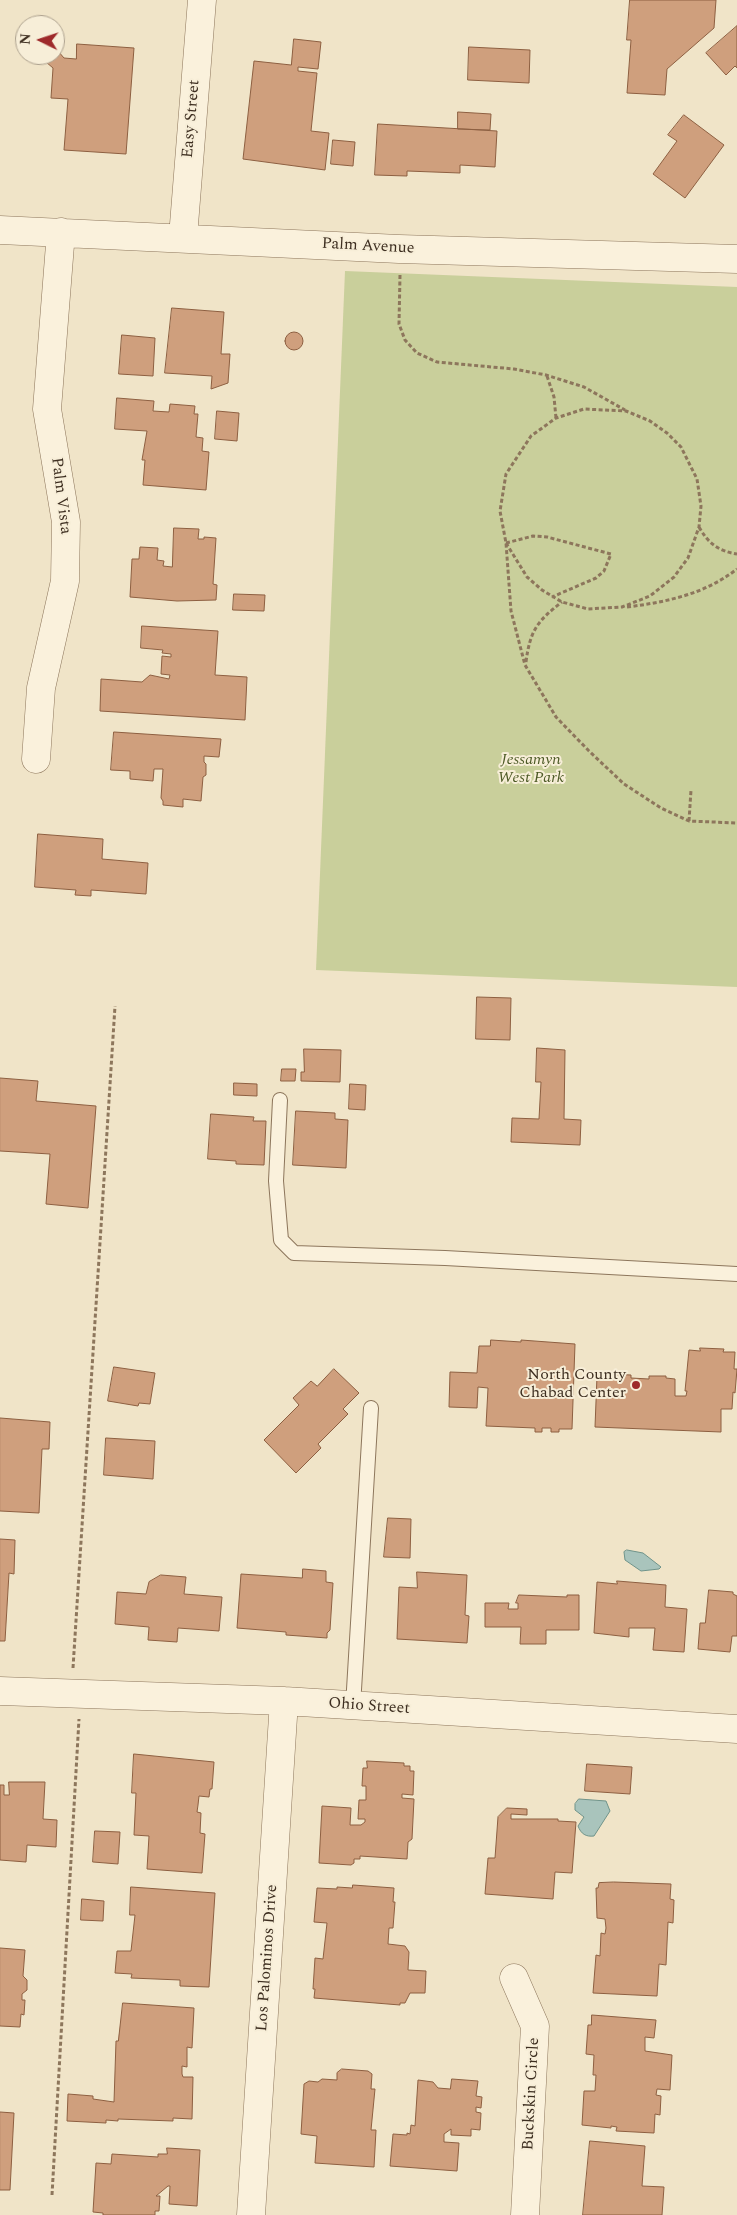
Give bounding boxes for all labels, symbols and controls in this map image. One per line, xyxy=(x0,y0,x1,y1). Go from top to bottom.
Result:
north arrow xyxy=(15,15,65,65)
text: N xyxy=(15,33,36,45)
street label: Easy Street xyxy=(179,79,205,159)
street label: Palm Avenue xyxy=(321,235,415,259)
street label: Palm Vista xyxy=(46,457,74,535)
park label: Jessamyn West Park xyxy=(498,751,564,789)
place label: North County Chabad Center xyxy=(519,1366,626,1404)
marker: North County Chabad Center xyxy=(630,1379,642,1391)
street label: Ohio Street xyxy=(328,1695,410,1719)
street label: Los Palominos Drive xyxy=(253,1884,283,2032)
street label: Buckskin Circle xyxy=(519,2037,545,2151)

